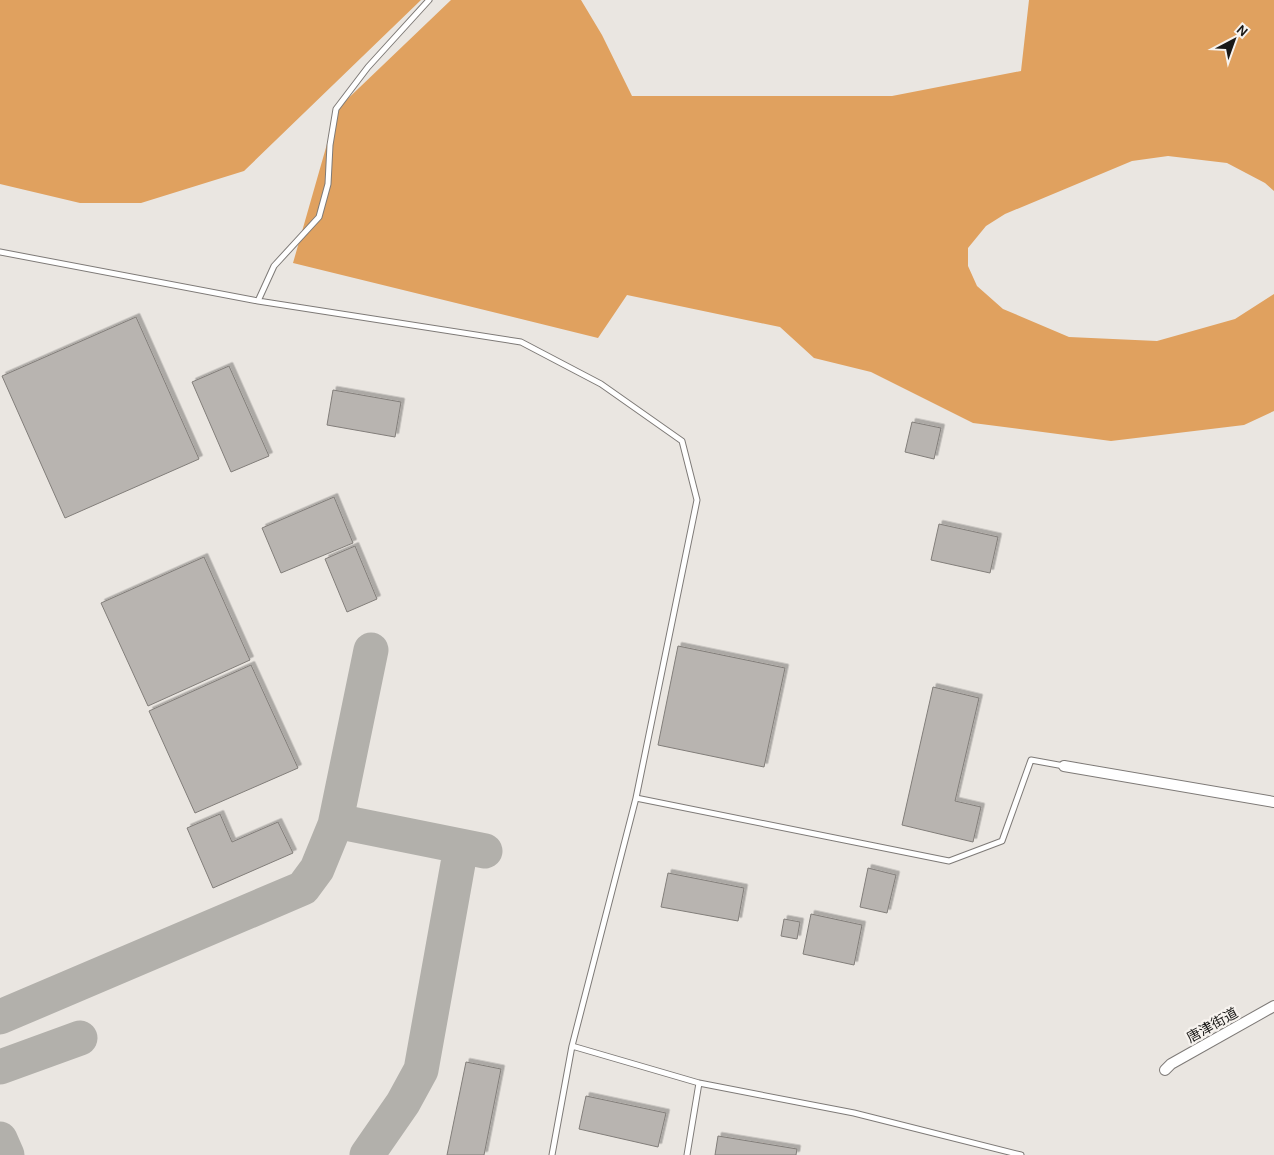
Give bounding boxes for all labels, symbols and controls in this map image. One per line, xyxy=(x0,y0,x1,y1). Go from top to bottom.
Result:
north arrow xyxy=(1209,15,1259,65)
text: N xyxy=(1233,21,1252,40)
street label: 唐津街道 xyxy=(1184,1004,1241,1046)

